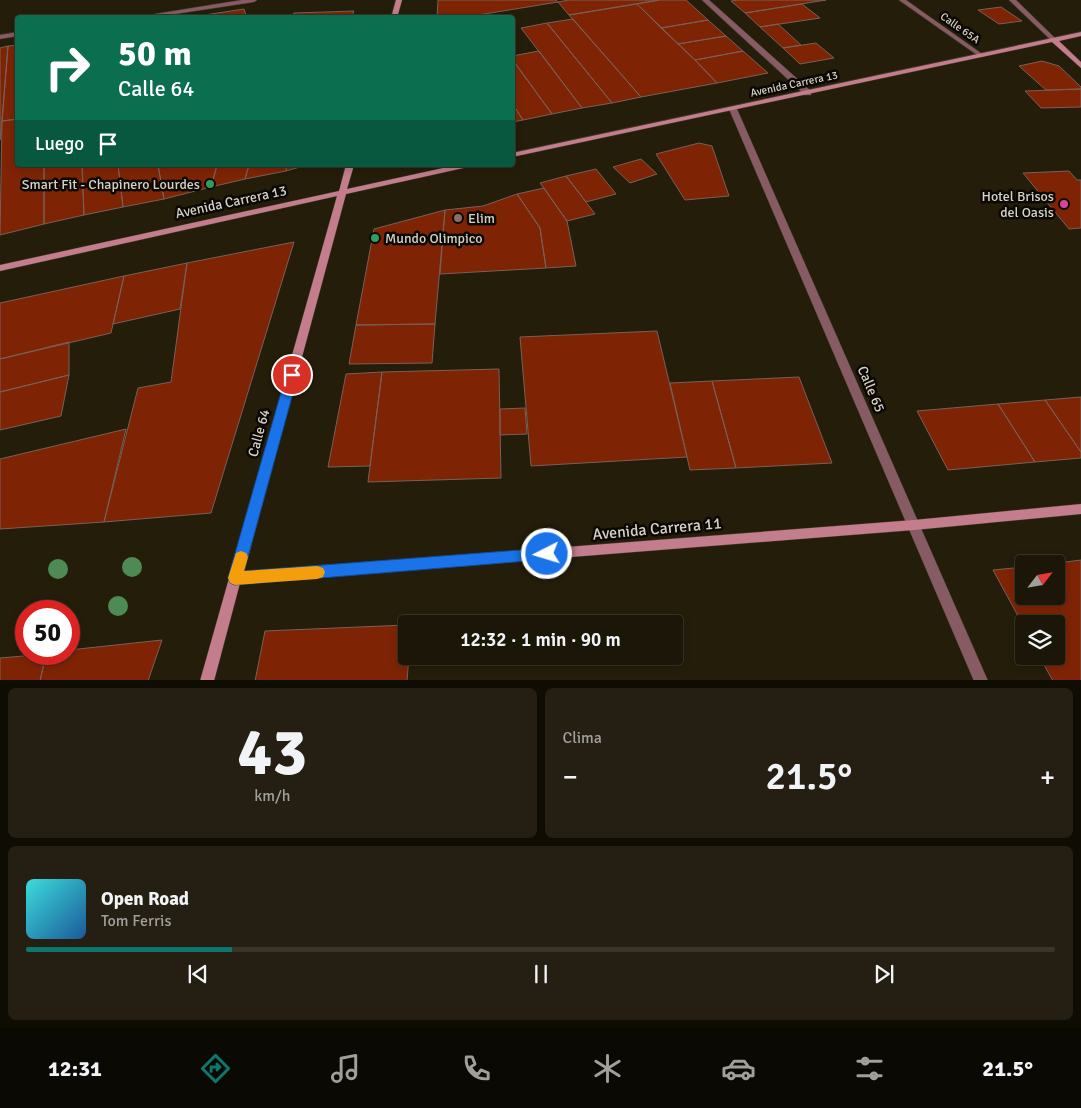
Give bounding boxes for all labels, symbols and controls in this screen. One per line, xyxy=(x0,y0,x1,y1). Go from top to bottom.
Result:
street label: Calle 65A xyxy=(938,10,982,46)
text: 50 m xyxy=(118,32,192,75)
icon: right xyxy=(35,35,100,100)
street label: Avenida Carrera 13 xyxy=(749,68,839,100)
text: Calle 64 xyxy=(118,75,194,102)
icon: arrive xyxy=(94,130,122,158)
text: Luego xyxy=(35,132,84,156)
place label: Smart Fit - Chapinero Lourdes xyxy=(22,176,200,193)
marker: Smart Fit - Chapinero Lourdes xyxy=(204,178,216,190)
street label: Avenida Carrera 13 xyxy=(174,182,288,222)
place label: Hotel Brisos del Oasis xyxy=(981,188,1054,221)
marker: Hotel Brisos del Oasis xyxy=(1058,198,1070,210)
place label: Elim xyxy=(468,210,495,227)
marker: Elim xyxy=(452,212,464,224)
place label: Mundo Olimpico xyxy=(385,230,483,247)
marker: Mundo Olimpico xyxy=(369,232,381,244)
pin xyxy=(271,354,313,396)
icon: arrive xyxy=(278,361,306,389)
street label: Calle 65 xyxy=(854,363,888,415)
street label: Calle 64 xyxy=(245,407,274,459)
street label: Avenida Carrera 11 xyxy=(592,513,722,545)
position arrow xyxy=(520,527,572,579)
north arrow xyxy=(1015,555,1065,605)
map controls xyxy=(1015,555,1065,665)
speed limit sign: 50 xyxy=(15,600,80,665)
button: layers xyxy=(1015,615,1065,665)
text: 12:32 · 1 min · 90 m xyxy=(460,628,621,652)
text: 43 xyxy=(237,713,307,793)
text: Clima xyxy=(563,728,602,748)
text: 21.5° xyxy=(765,753,852,800)
text: − xyxy=(563,760,578,794)
text: + xyxy=(1040,760,1055,794)
text: km/h xyxy=(254,786,290,806)
text: Open Road xyxy=(101,887,189,911)
text: Tom Ferris xyxy=(101,911,171,931)
icon: previous xyxy=(184,960,212,988)
icon: pause xyxy=(527,960,555,988)
icon: next xyxy=(870,960,898,988)
icon: directions xyxy=(198,1051,233,1086)
icon: music xyxy=(328,1051,363,1086)
icon: phone xyxy=(459,1051,494,1086)
icon: climate xyxy=(590,1051,625,1086)
icon: car xyxy=(721,1051,756,1086)
icon: filters xyxy=(852,1051,887,1086)
text: 12:31 xyxy=(48,1055,102,1082)
text: 21.5° xyxy=(982,1055,1033,1082)

